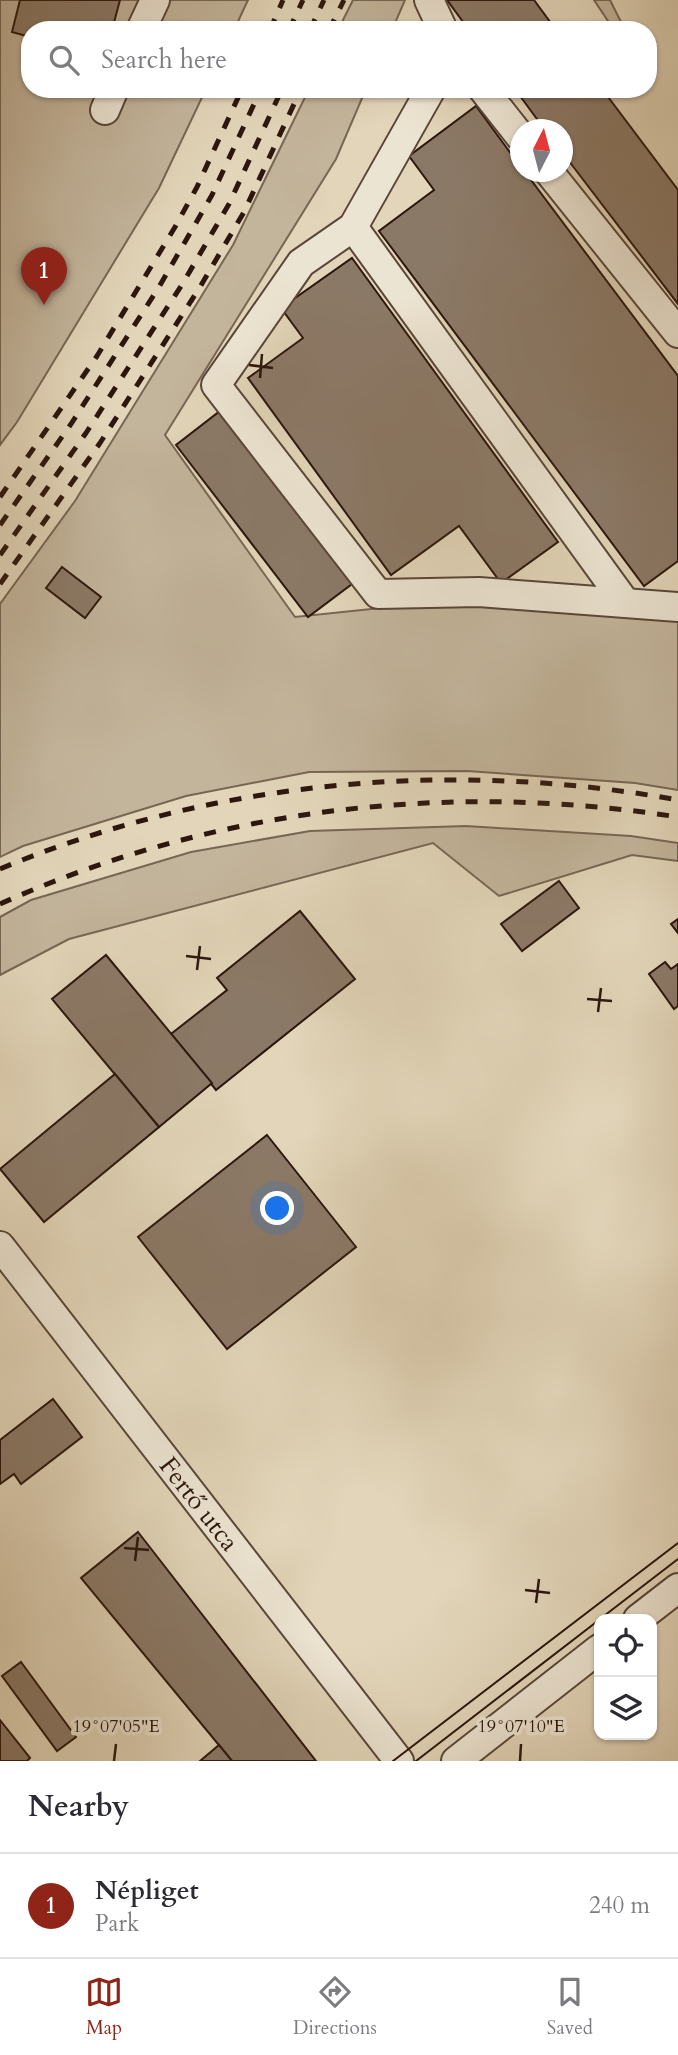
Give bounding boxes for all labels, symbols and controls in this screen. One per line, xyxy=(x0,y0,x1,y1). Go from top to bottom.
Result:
search box xyxy=(21,21,657,98)
icon: search xyxy=(45,41,83,79)
text: Search here xyxy=(101,42,227,77)
north arrow xyxy=(510,119,573,182)
pin: 1 xyxy=(21,247,67,305)
your location xyxy=(260,1191,294,1225)
street label: Fertő utca xyxy=(151,1450,247,1558)
map controls xyxy=(594,1614,657,1740)
button: locate xyxy=(594,1614,657,1677)
button: layers xyxy=(594,1677,657,1740)
text: 19°07'05"E xyxy=(72,1714,160,1739)
text: 19°07'10"E xyxy=(477,1714,565,1739)
text: Nearby xyxy=(28,1786,129,1827)
text: Népliget xyxy=(95,1873,199,1908)
text: 1 xyxy=(45,1890,57,1921)
text: 240 m xyxy=(589,1890,650,1921)
text: Park xyxy=(95,1908,139,1939)
tab: Map xyxy=(85,1973,123,2041)
tab: Directions xyxy=(293,1973,377,2041)
tab: Saved xyxy=(547,1973,593,2041)

